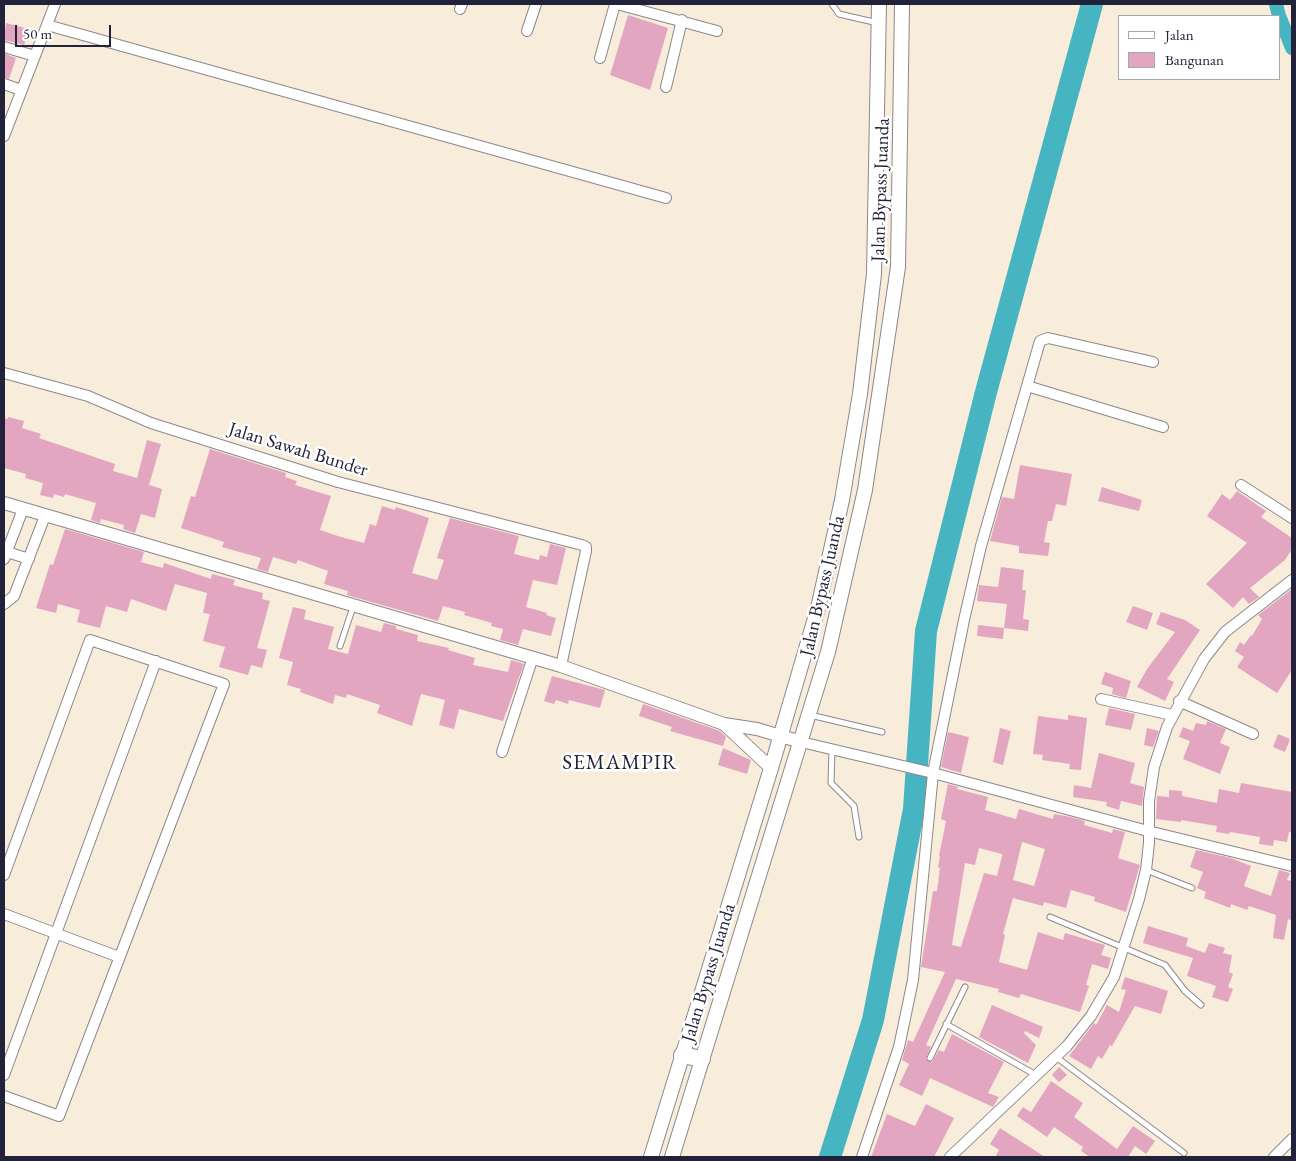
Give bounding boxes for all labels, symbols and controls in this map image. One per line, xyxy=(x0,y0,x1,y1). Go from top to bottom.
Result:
scale bar xyxy=(18,15,114,47)
legend xyxy=(1118,15,1281,80)
text: 50 m xyxy=(23,24,52,43)
text: Jalan xyxy=(1165,25,1194,44)
text: Bangunan xyxy=(1165,50,1224,69)
street label: Jalan Bypass Juanda xyxy=(867,118,895,262)
street label: Jalan Sawah Bunder xyxy=(226,418,370,482)
street label: Jalan Bypass Juanda xyxy=(796,513,850,659)
district label: SEMAMPIR xyxy=(561,750,679,776)
street label: Jalan Bypass Juanda xyxy=(677,901,741,1045)

